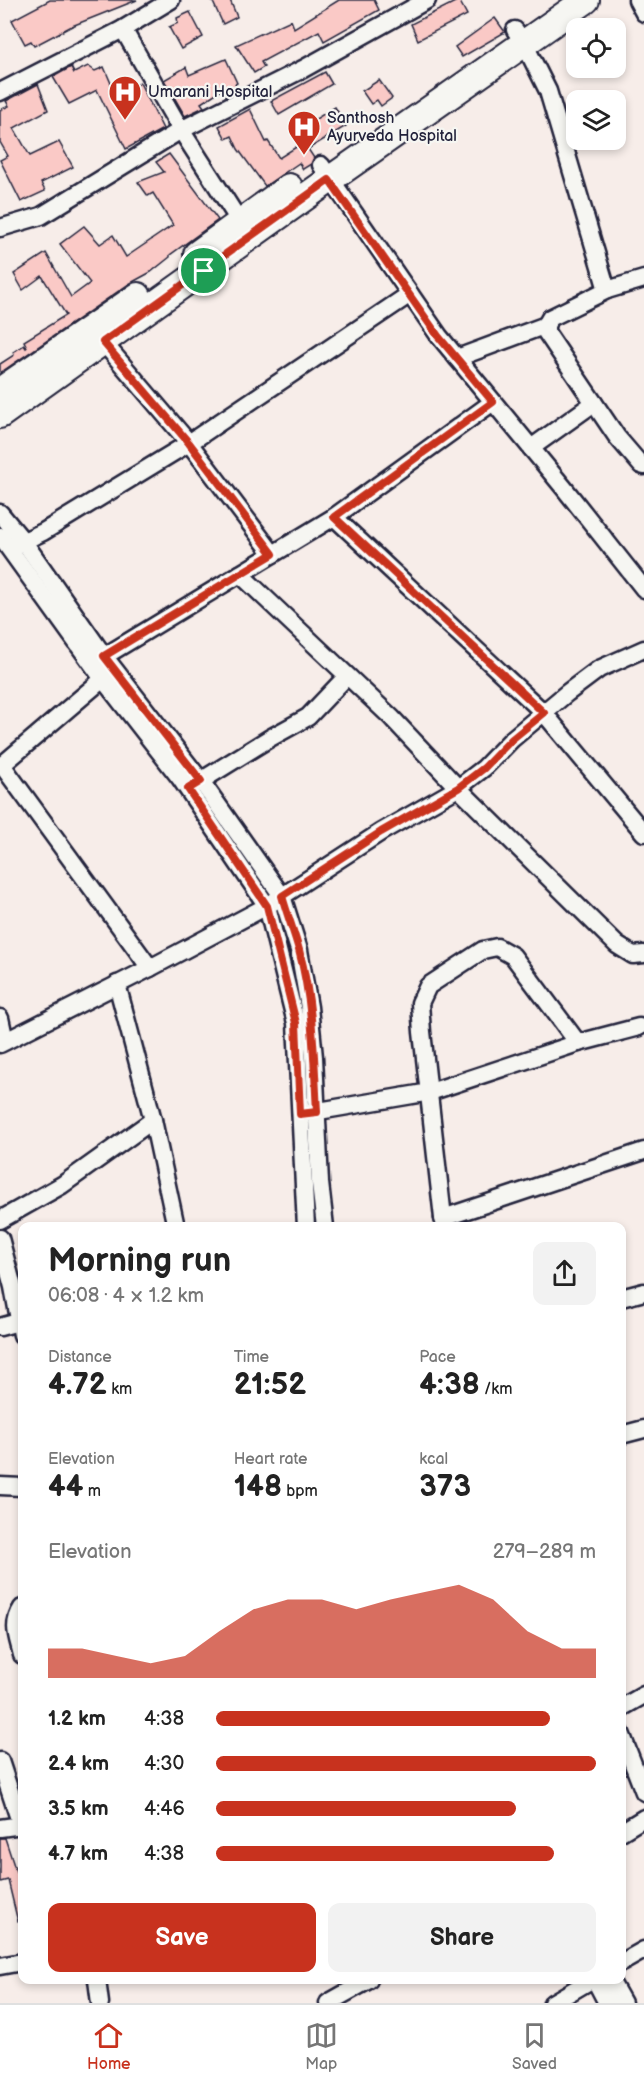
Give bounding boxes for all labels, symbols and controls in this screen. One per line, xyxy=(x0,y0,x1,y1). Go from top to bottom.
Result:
map controls xyxy=(566,18,626,150)
button: locate xyxy=(566,18,626,78)
hospital icon: Umarani Hospital xyxy=(107,74,143,121)
place label: Umarani Hospital xyxy=(148,83,272,102)
button: layers xyxy=(566,90,626,150)
hospital icon: Santhosh Ayurveda Hospital xyxy=(286,109,322,156)
place label: Santhosh Ayurveda Hospital xyxy=(327,109,457,146)
pin xyxy=(178,245,229,296)
icon: arrive xyxy=(187,254,220,287)
text: Morning run xyxy=(48,1241,231,1281)
button: share xyxy=(533,1242,596,1305)
text: 06:08 · 4 × 1.2 km xyxy=(48,1284,204,1308)
text: Distance xyxy=(48,1348,112,1367)
text: Time xyxy=(234,1348,269,1367)
text: Pace xyxy=(419,1348,456,1367)
text: 4.72 xyxy=(48,1367,107,1403)
text: 21:52 xyxy=(234,1367,306,1403)
text: 4:38 xyxy=(419,1367,480,1403)
text: km xyxy=(107,1380,132,1399)
text: /km xyxy=(480,1380,512,1399)
text: Elevation xyxy=(48,1450,115,1469)
text: Heart rate xyxy=(234,1450,308,1469)
text: kcal xyxy=(419,1450,448,1469)
text: 44 xyxy=(48,1469,83,1505)
text: 148 xyxy=(234,1469,282,1505)
text: 373 xyxy=(419,1469,471,1505)
text: m xyxy=(83,1482,101,1501)
text: bpm xyxy=(282,1482,318,1501)
text: Elevation xyxy=(48,1540,131,1564)
text: 279–289 m xyxy=(493,1540,596,1564)
text: 1.2 km xyxy=(48,1707,106,1731)
text: 4:38 xyxy=(144,1707,184,1731)
text: 2.4 km xyxy=(48,1752,109,1776)
text: 4:30 xyxy=(144,1752,184,1776)
text: 3.5 km xyxy=(48,1797,109,1821)
text: 4:46 xyxy=(144,1797,185,1821)
text: 4.7 km xyxy=(48,1842,108,1866)
text: 4:38 xyxy=(144,1842,184,1866)
button: Save xyxy=(48,1903,316,1972)
button: Share xyxy=(328,1903,596,1972)
tab: Home xyxy=(87,2019,131,2074)
tab: Map xyxy=(305,2019,338,2074)
tab: Saved xyxy=(512,2019,557,2074)

